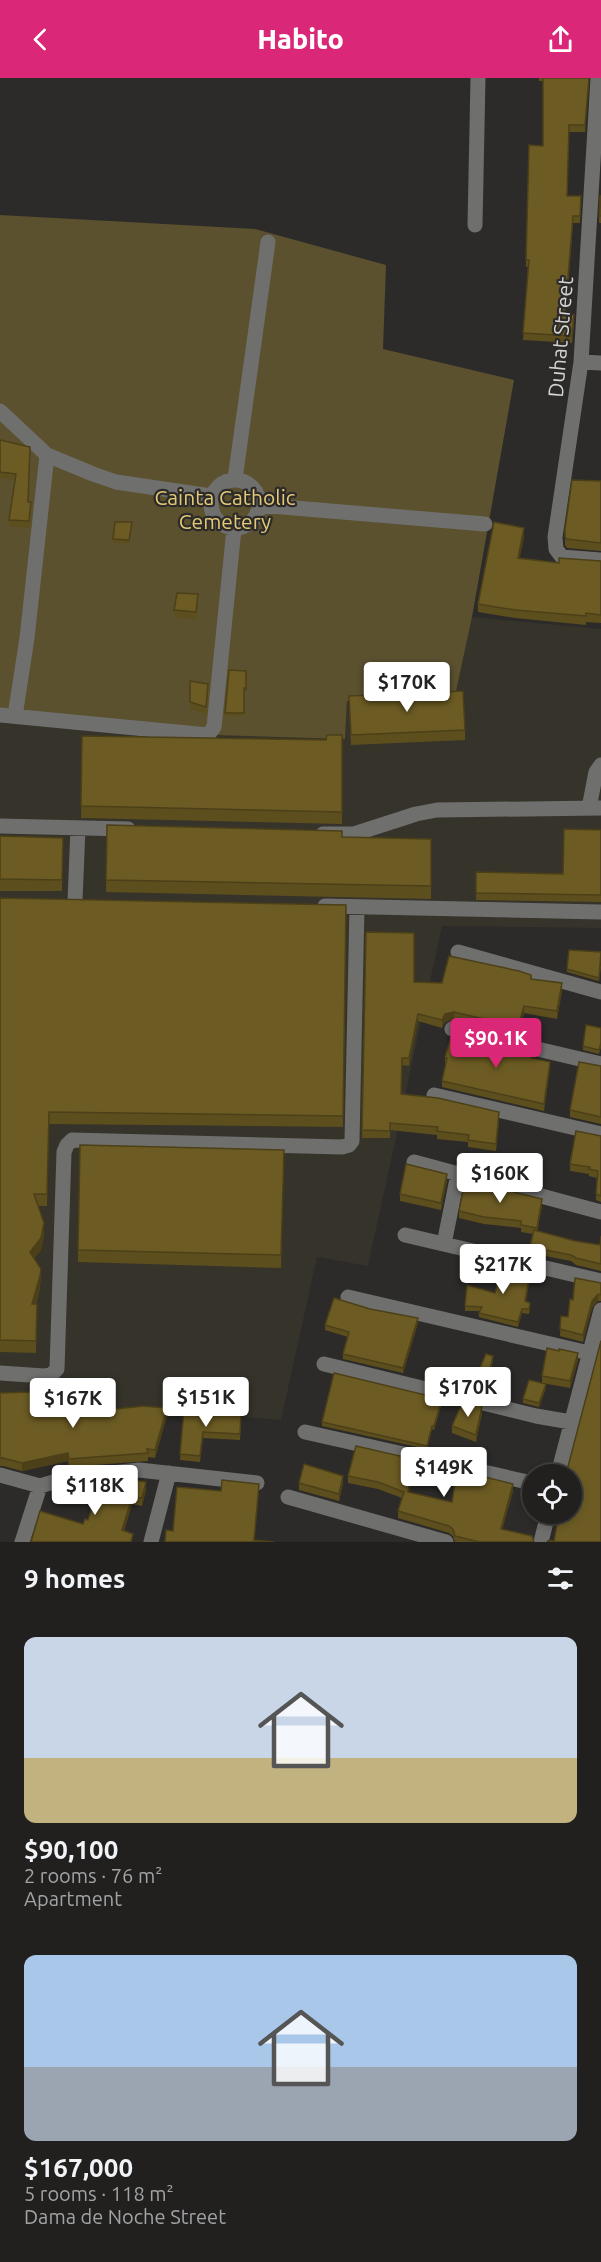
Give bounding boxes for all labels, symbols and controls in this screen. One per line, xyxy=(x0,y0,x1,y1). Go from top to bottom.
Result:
icon: back xyxy=(24,23,57,56)
icon: share xyxy=(544,23,577,56)
text: Habito xyxy=(257,24,344,54)
street label: Duhat Street xyxy=(543,276,577,398)
park label: Cainta Catholic Cemetery xyxy=(154,485,296,533)
pin: $170K xyxy=(365,662,449,713)
text: $170K xyxy=(378,670,436,693)
pin: $90.1K xyxy=(447,1018,545,1069)
text: $90.1K xyxy=(464,1026,528,1049)
pin: $160K xyxy=(458,1153,542,1204)
text: $160K xyxy=(471,1161,529,1184)
pin: $217K xyxy=(461,1244,545,1295)
text: $217K xyxy=(474,1252,532,1275)
pin: $170K xyxy=(426,1367,510,1418)
text: $170K xyxy=(439,1375,497,1398)
pin: $151K xyxy=(164,1377,248,1428)
pin: $167K xyxy=(31,1378,115,1429)
text: $151K xyxy=(177,1385,235,1408)
text: $167K xyxy=(44,1386,102,1409)
pin: $149K xyxy=(402,1447,486,1498)
text: $149K xyxy=(415,1455,473,1478)
map controls xyxy=(522,1464,582,1524)
button: locate xyxy=(522,1464,582,1524)
pin: $118K xyxy=(53,1465,137,1516)
text: $118K xyxy=(66,1473,124,1496)
icon: filters xyxy=(544,1562,577,1595)
text: 9 homes xyxy=(24,1564,125,1593)
icon: home xyxy=(247,1676,355,1784)
text: $90,100 xyxy=(24,1835,118,1864)
text: 2 rooms · 76 m² xyxy=(24,1864,162,1887)
text: Apartment xyxy=(24,1887,122,1910)
icon: home xyxy=(247,1994,355,2102)
text: $167,000 xyxy=(24,2153,133,2182)
text: 5 rooms · 118 m² xyxy=(24,2182,174,2205)
text: Dama de Noche Street xyxy=(24,2205,226,2228)

